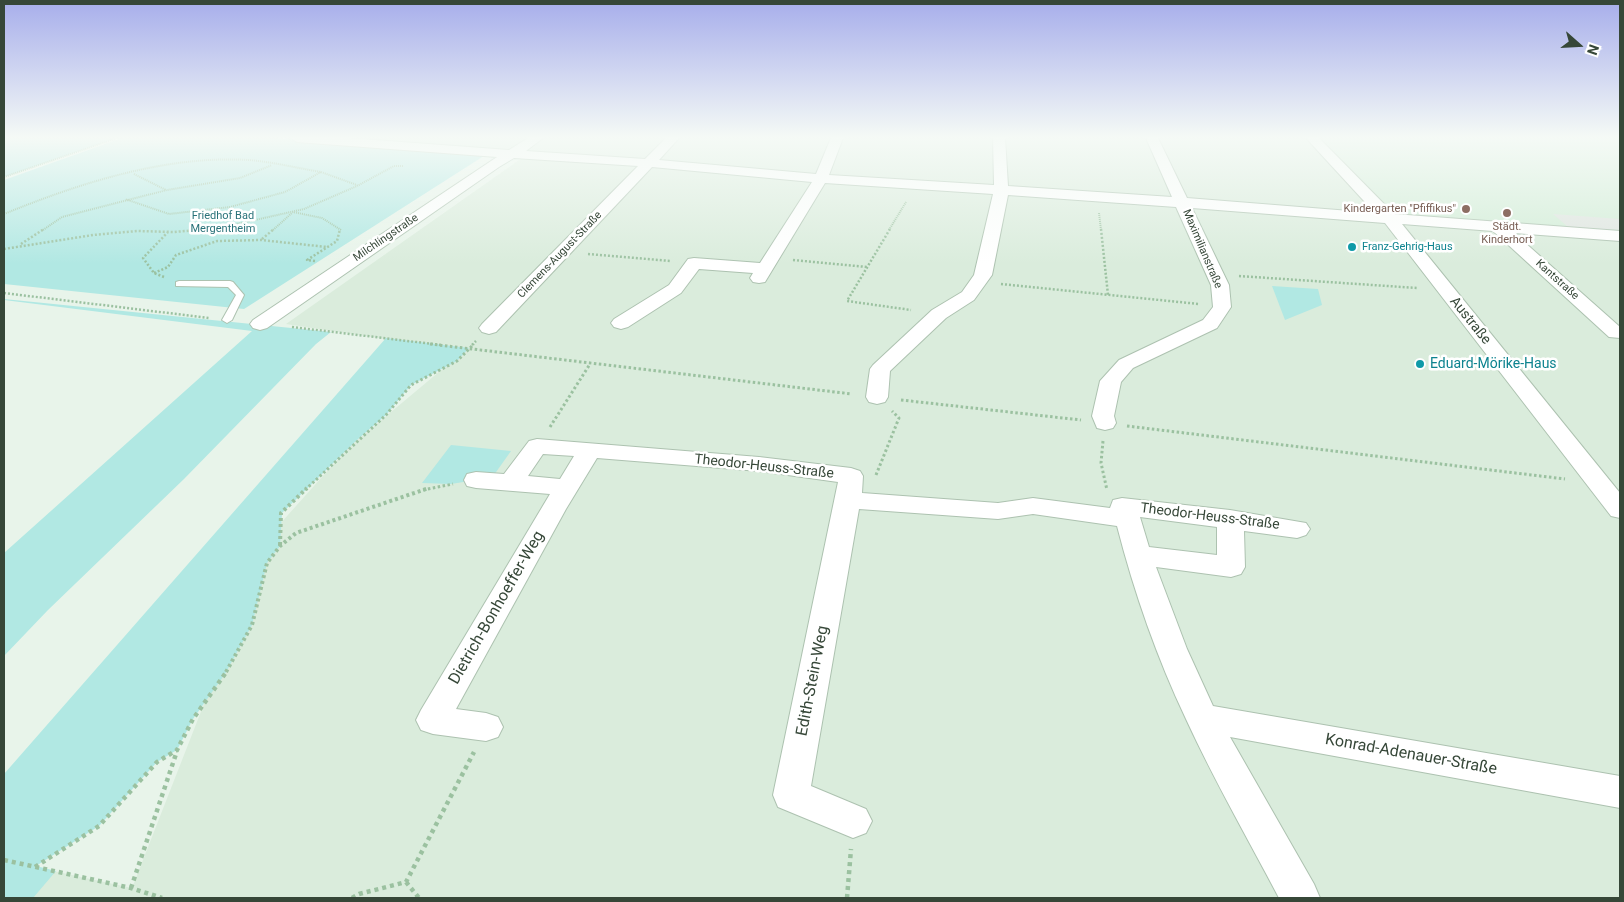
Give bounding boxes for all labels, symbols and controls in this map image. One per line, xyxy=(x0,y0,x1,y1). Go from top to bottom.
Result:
north arrow xyxy=(1554,20,1604,70)
text: N xyxy=(1584,43,1602,57)
place label: Kindergarten "Pfiffikus" xyxy=(1344,202,1456,216)
marker: Kindergarten "Pfiffikus" xyxy=(1460,203,1472,215)
street label: Maximilianstraße xyxy=(1179,207,1225,291)
marker: Städt. Kinderhort xyxy=(1501,207,1513,219)
park label: Friedhof Bad Mergentheim xyxy=(191,209,255,235)
street label: Clemens-August-Straße xyxy=(515,209,605,301)
street label: Milchlingstraße xyxy=(351,211,421,265)
place label: Städt. Kinderhort xyxy=(1481,220,1533,246)
place label: Franz-Gehrig-Haus xyxy=(1362,240,1453,254)
marker: Franz-Gehrig-Haus xyxy=(1346,241,1358,253)
street label: Kantstraße xyxy=(1533,257,1581,303)
street label: Austraße xyxy=(1446,294,1494,348)
place label: Eduard-Mörike-Haus xyxy=(1430,356,1557,372)
marker: Eduard-Mörike-Haus xyxy=(1414,358,1426,370)
street label: Theodor-Heuss-Straße xyxy=(693,451,835,483)
street label: Theodor-Heuss-Straße xyxy=(1139,500,1281,534)
street label: Dietrich-Bonhoeffer-Weg xyxy=(445,528,549,688)
street label: Edith-Stein-Weg xyxy=(793,624,833,738)
street label: Konrad-Adenauer-Straße xyxy=(1324,730,1498,780)

